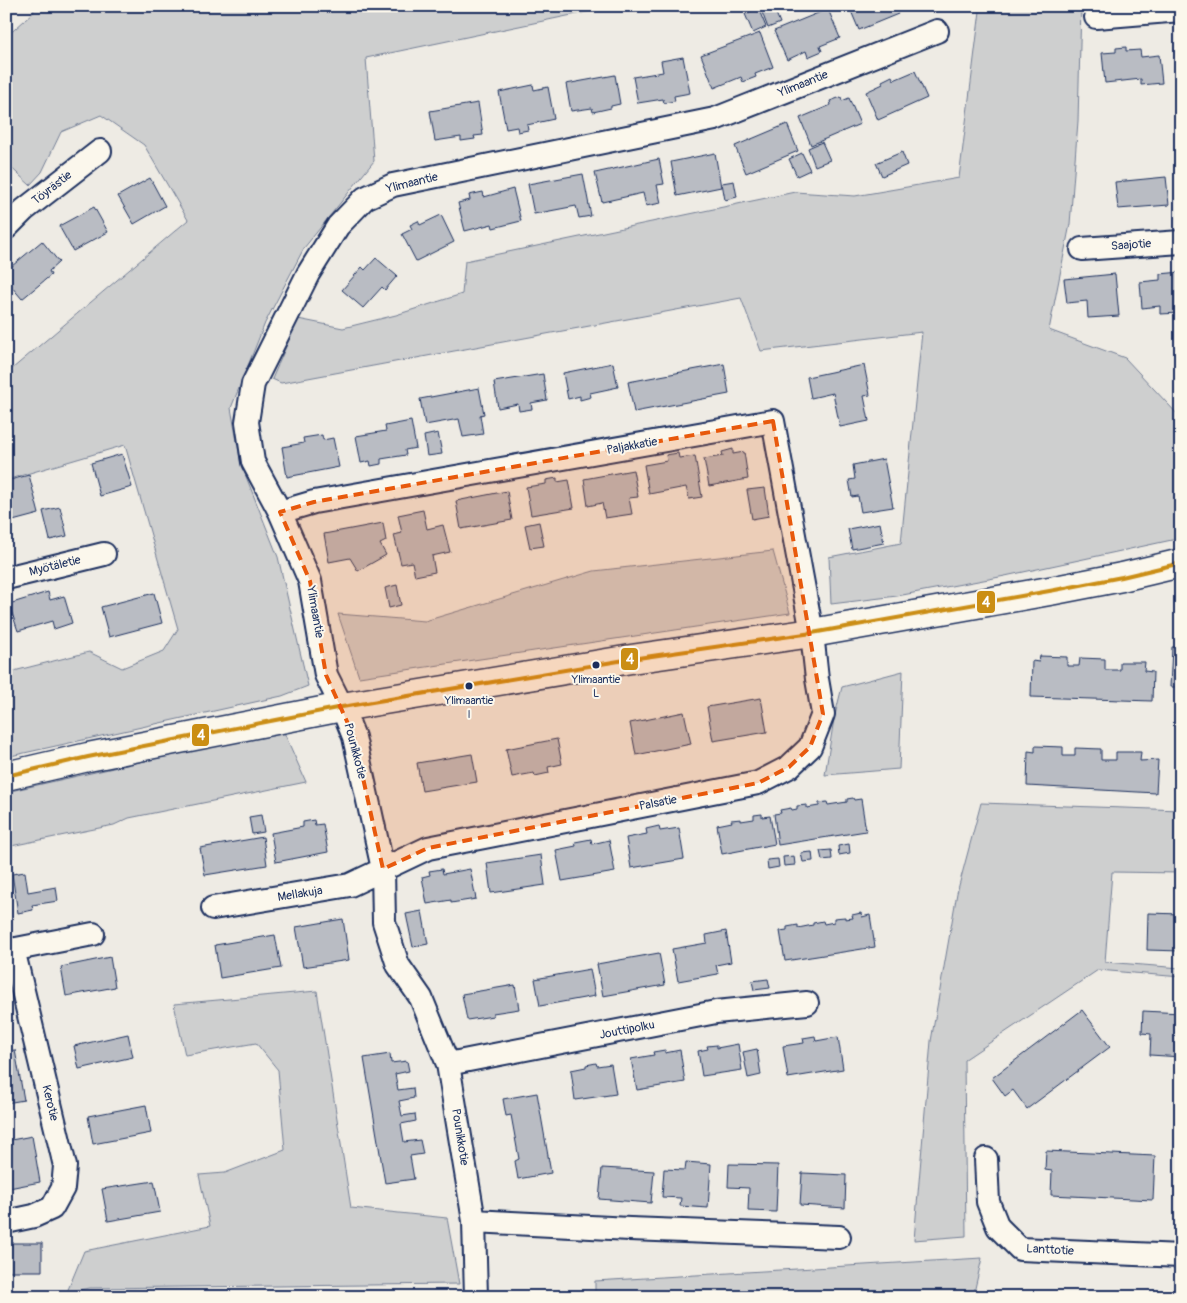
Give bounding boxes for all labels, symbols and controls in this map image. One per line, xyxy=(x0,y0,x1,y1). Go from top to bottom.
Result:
street label: Ylimaantie xyxy=(775,67,830,101)
street label: Töyrästie xyxy=(29,168,75,208)
street label: Ylimaantie xyxy=(384,169,439,197)
street label: Saajotie xyxy=(1110,236,1152,254)
street label: Paljakkatie xyxy=(606,434,659,458)
street label: Myötäletie xyxy=(28,552,82,580)
street label: Ylimaantie xyxy=(303,584,327,639)
line badge: 4 xyxy=(976,590,996,614)
text: 4 xyxy=(982,594,991,611)
line badge: 4 xyxy=(620,647,639,671)
text: 4 xyxy=(626,651,635,668)
marker: Ylimaantie L xyxy=(591,660,601,670)
place label: Ylimaantie L xyxy=(571,673,621,700)
marker: Ylimaantie I xyxy=(464,681,474,691)
place label: Ylimaantie I xyxy=(444,694,494,721)
street label: Pounikkotie xyxy=(340,721,370,781)
line badge: 4 xyxy=(191,723,210,747)
text: 4 xyxy=(197,727,206,744)
street label: Palsatie xyxy=(638,792,678,814)
street label: Mellakuja xyxy=(276,883,324,905)
street label: Jouttipolku xyxy=(598,1017,656,1043)
street label: Kerotie xyxy=(38,1083,62,1123)
street label: Pounikkotie xyxy=(448,1107,472,1167)
street label: Lanttotie xyxy=(1026,1241,1074,1259)

